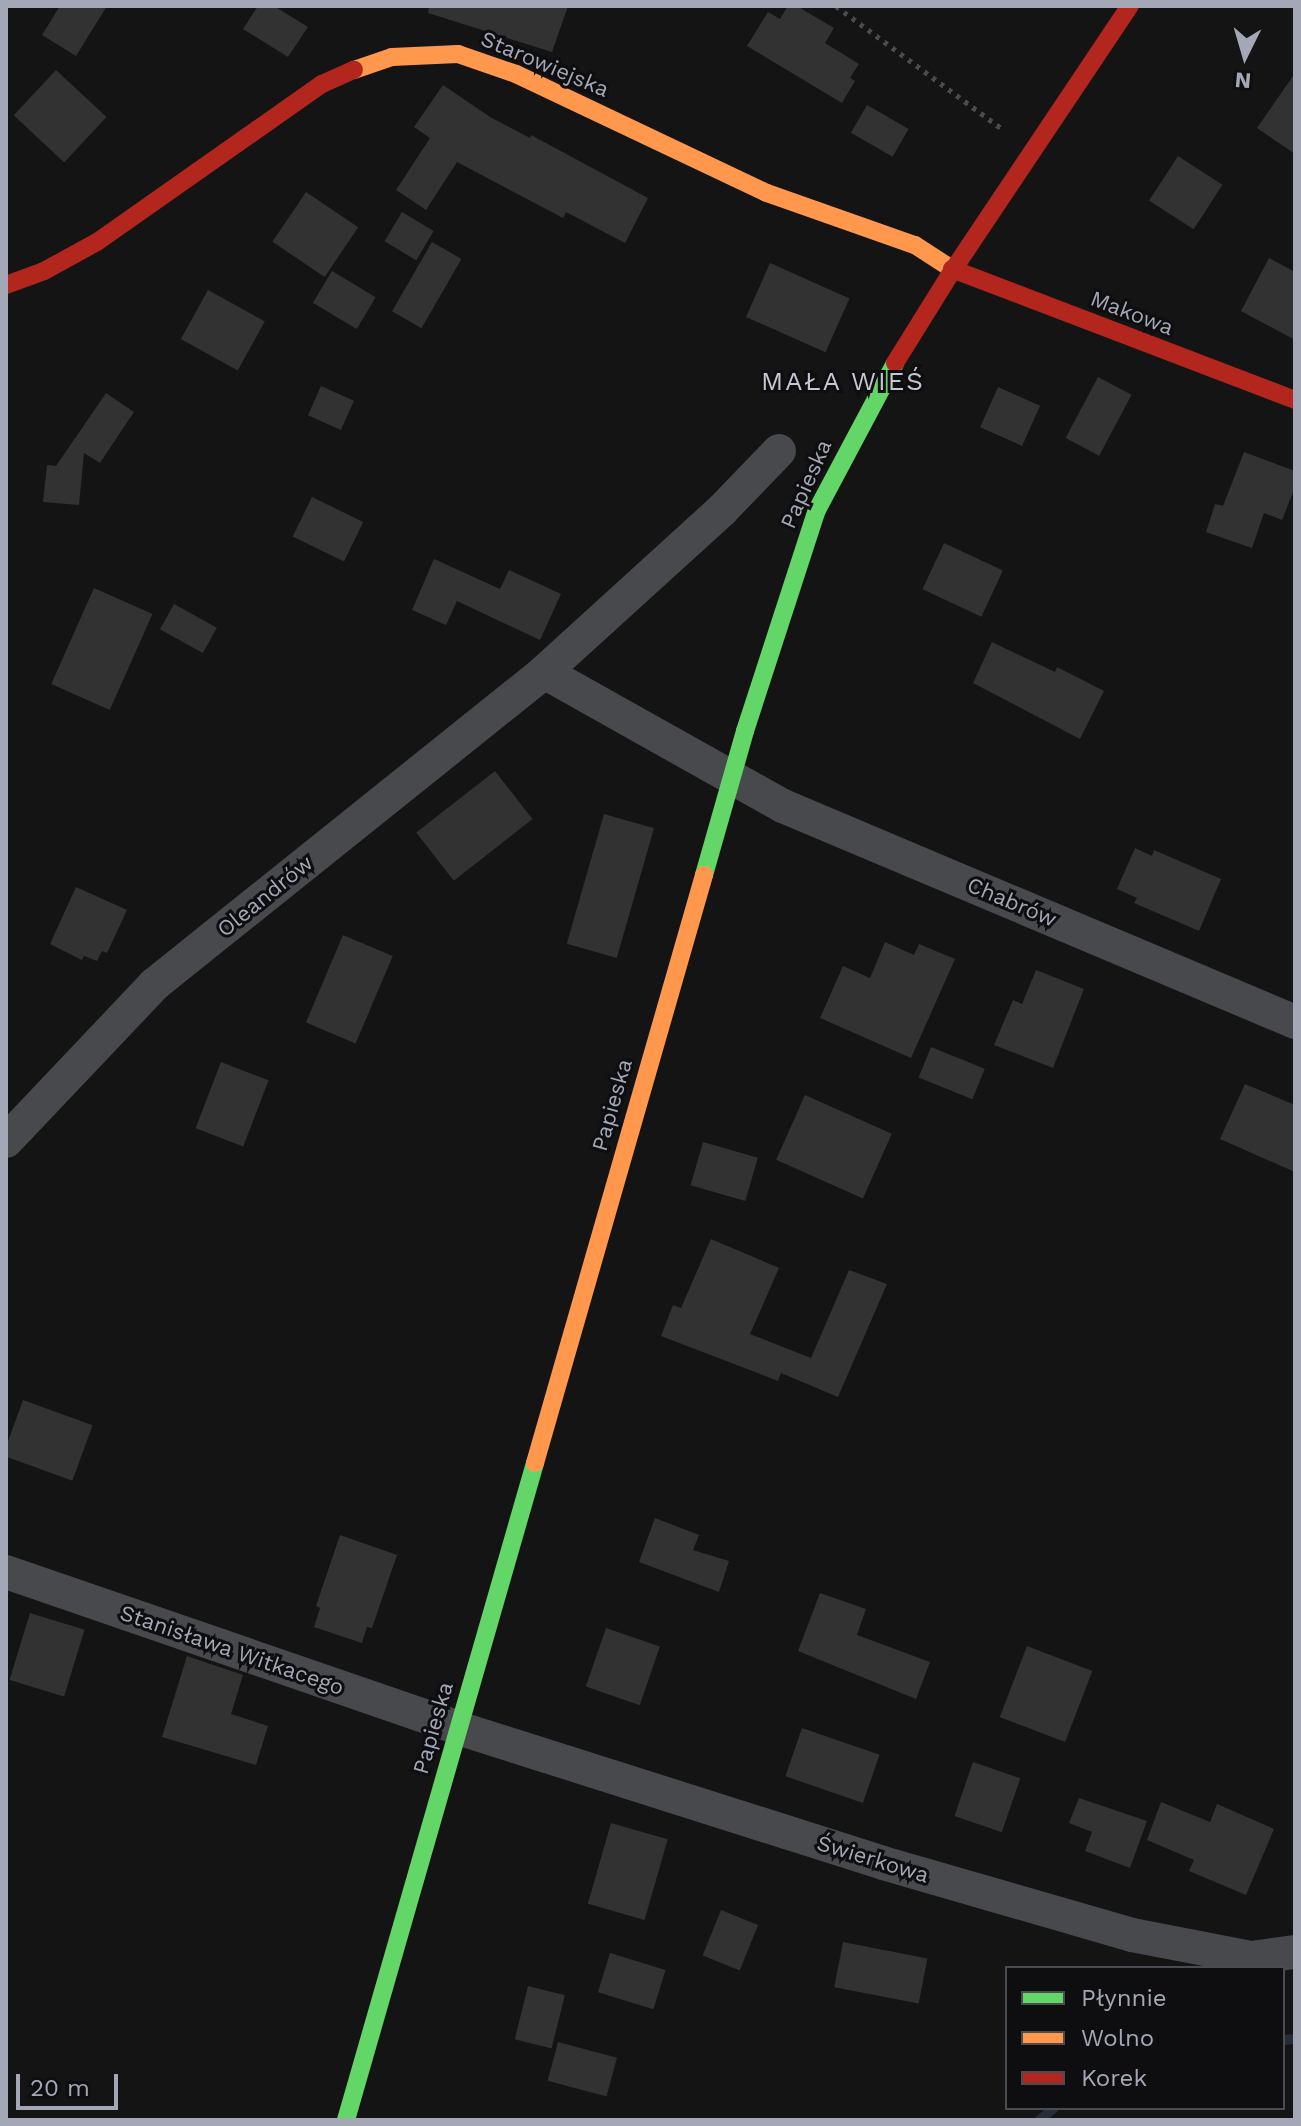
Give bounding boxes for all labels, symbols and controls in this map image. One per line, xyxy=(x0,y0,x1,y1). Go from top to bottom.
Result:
north arrow xyxy=(1205,16,1285,96)
street label: Starowiejska xyxy=(477,25,613,103)
text: N xyxy=(1234,67,1252,94)
street label: Makowa xyxy=(1087,285,1177,341)
district label: MAŁA WIEŚ xyxy=(760,366,926,398)
street label: Papieska xyxy=(775,435,837,533)
street label: Oleandrów xyxy=(212,849,318,943)
street label: Chabrów xyxy=(963,871,1061,933)
street label: Papieska xyxy=(586,1056,638,1154)
street label: Stanisława Witkacego xyxy=(116,1599,348,1701)
street label: Papieska xyxy=(407,1679,459,1777)
street label: Świerkowa xyxy=(814,1829,932,1889)
legend xyxy=(1005,1966,1285,2110)
text: Płynnie xyxy=(1081,1984,1167,2012)
text: Wolno xyxy=(1081,2024,1154,2052)
scale bar xyxy=(20,2058,122,2108)
text: Korek xyxy=(1081,2064,1147,2092)
text: 20 m xyxy=(30,2074,90,2102)

